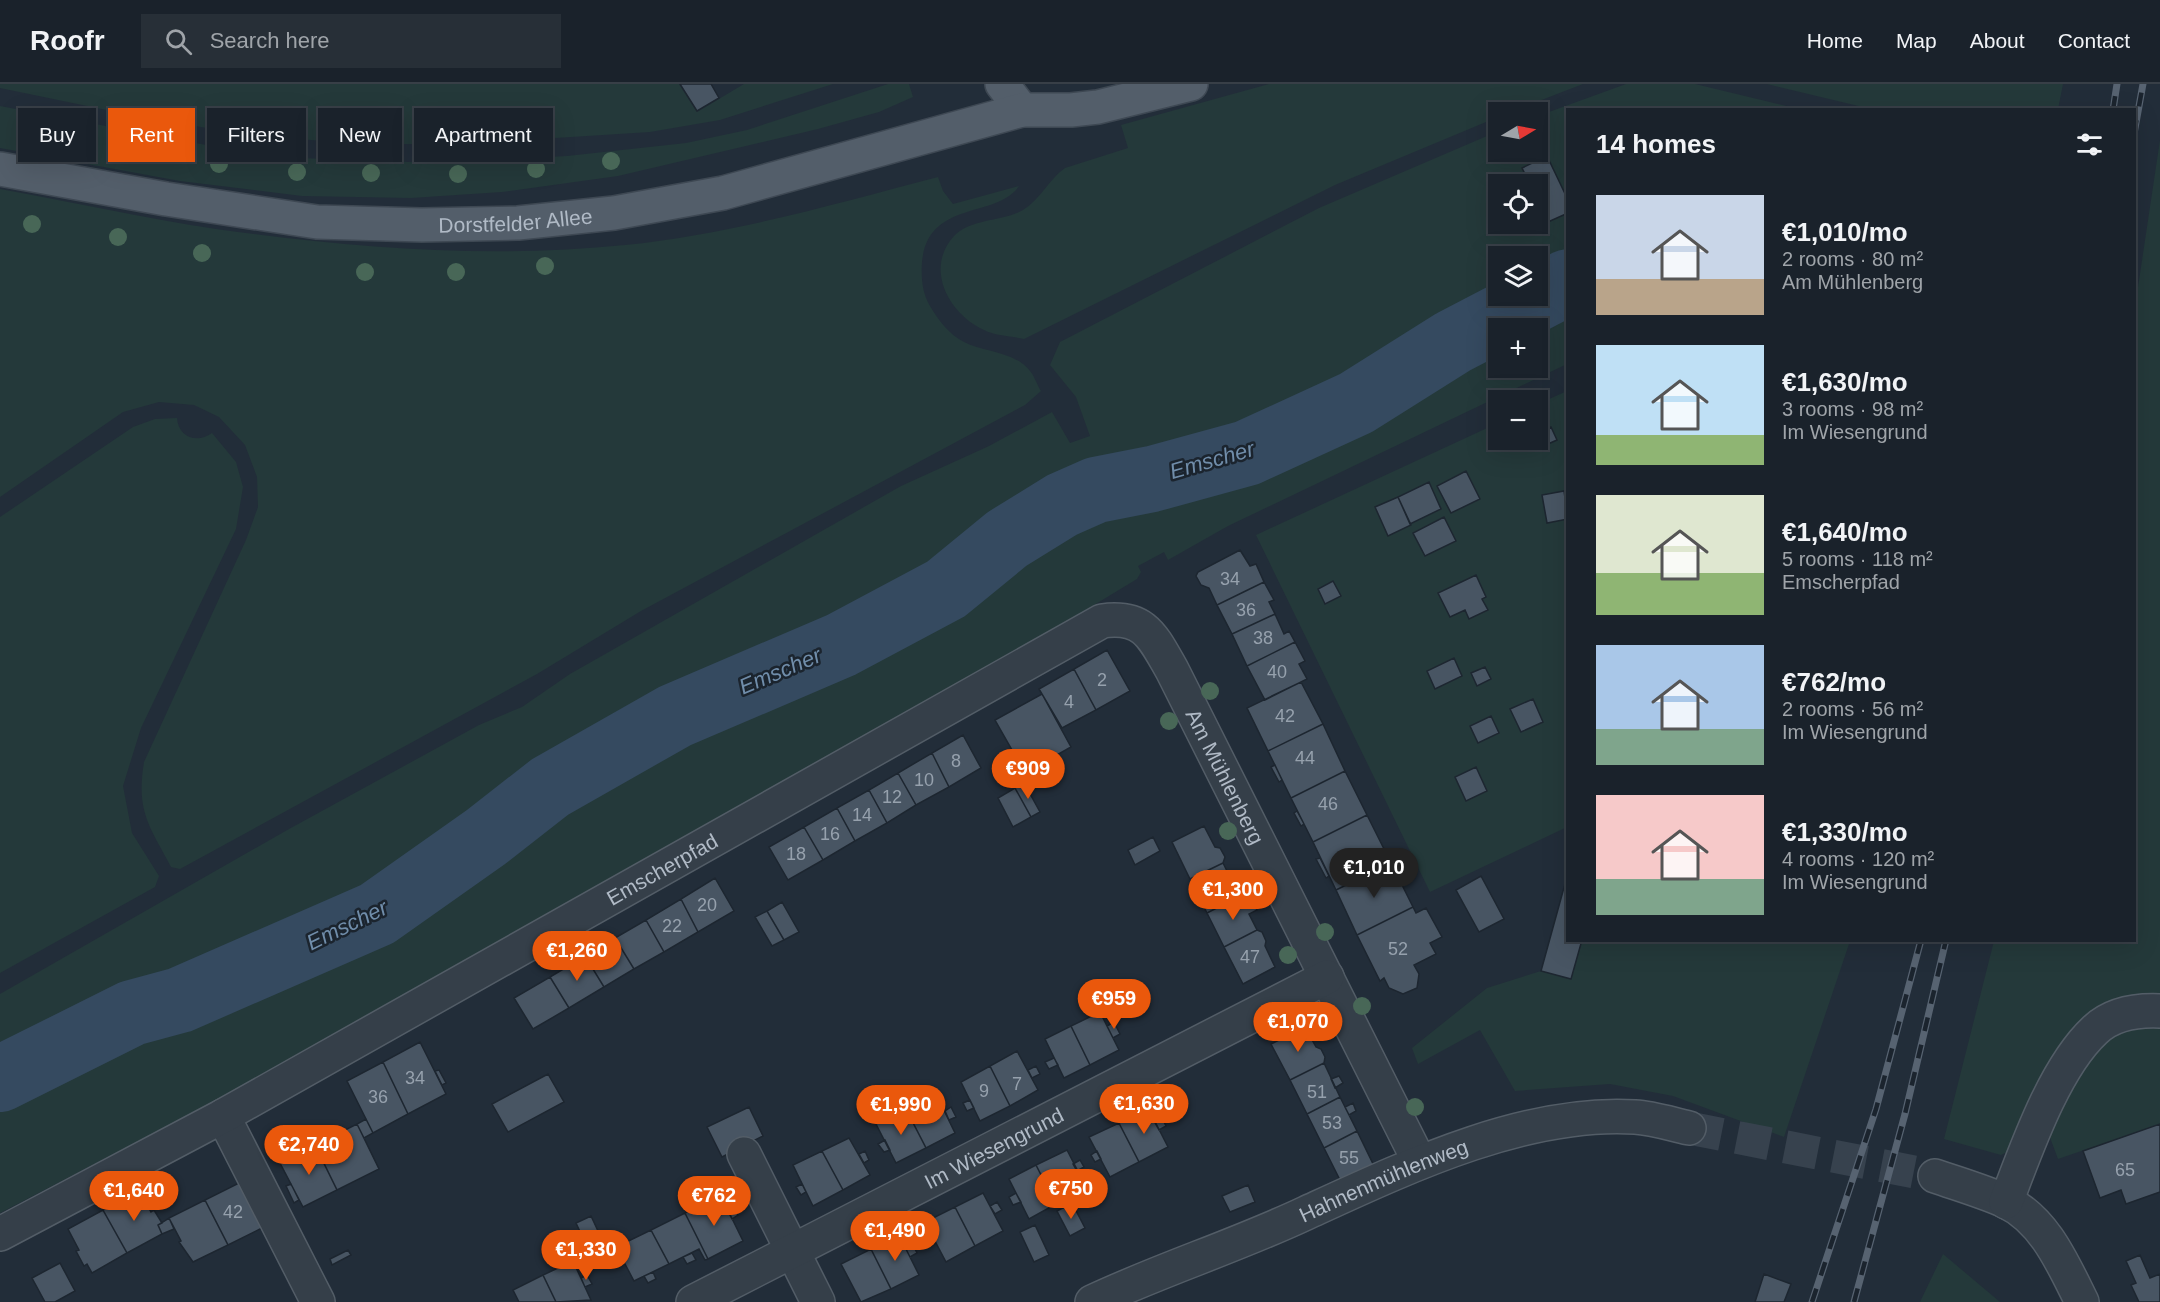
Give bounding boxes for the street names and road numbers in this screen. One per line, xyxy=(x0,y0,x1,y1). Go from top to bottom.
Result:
street label: Dorstfelder Allee xyxy=(438,204,593,236)
street label: Am Mühlenberg xyxy=(1182,705,1269,848)
street label: Emscherpfad xyxy=(602,828,721,909)
street label: Im Wiesengrund xyxy=(920,1103,1067,1193)
street label: Hahnenmühlenweg xyxy=(1295,1134,1471,1226)

